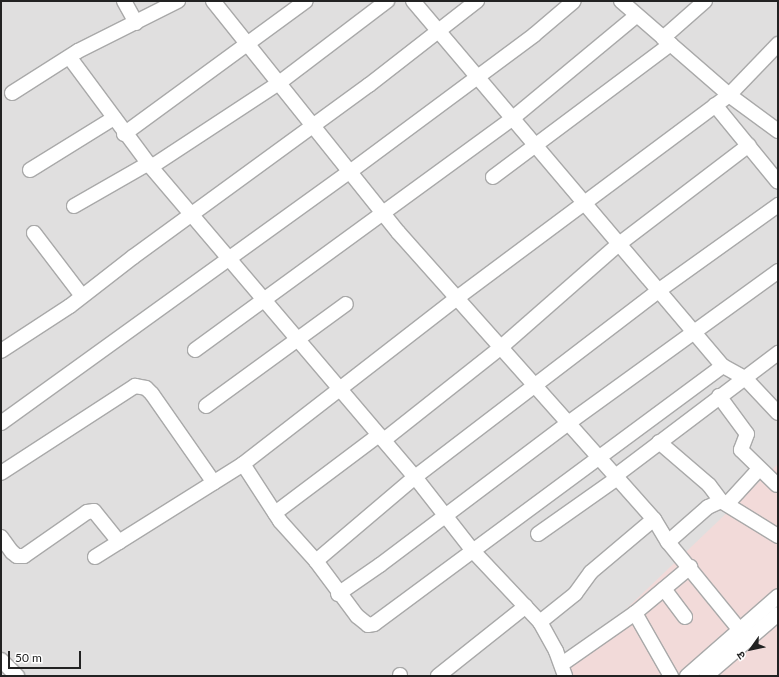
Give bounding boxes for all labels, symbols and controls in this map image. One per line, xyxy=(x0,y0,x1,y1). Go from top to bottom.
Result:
north arrow xyxy=(731,629,771,669)
scale bar xyxy=(10,643,83,669)
text: 50 m xyxy=(15,650,42,665)
text: उ xyxy=(733,650,748,662)

